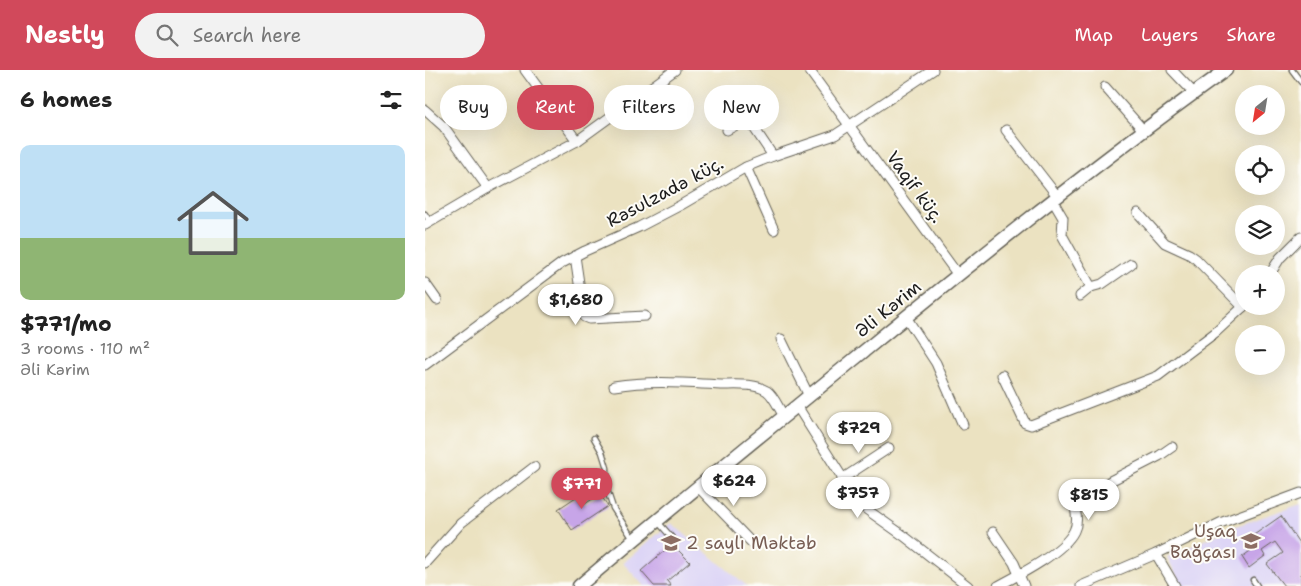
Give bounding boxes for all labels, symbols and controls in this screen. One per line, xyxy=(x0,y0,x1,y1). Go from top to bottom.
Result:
search box xyxy=(135,13,485,58)
text: Nestly xyxy=(25,19,105,51)
icon: search xyxy=(153,21,181,49)
text: Search here xyxy=(193,23,301,48)
text: Map xyxy=(1075,23,1113,47)
text: Layers xyxy=(1141,23,1198,47)
text: Share xyxy=(1226,23,1276,47)
chip: Buy xyxy=(440,85,507,130)
chip: Rent xyxy=(517,85,594,130)
chip: Filters xyxy=(604,85,694,130)
chip: New xyxy=(704,85,779,130)
north arrow xyxy=(1235,85,1285,135)
map controls xyxy=(1235,85,1285,375)
text: 6 homes xyxy=(20,86,112,114)
icon: filters xyxy=(377,86,405,114)
button: locate xyxy=(1235,145,1285,195)
street label: Vaqif küç. xyxy=(881,146,949,228)
street label: Rəsulzadə küç. xyxy=(602,151,728,233)
icon: home xyxy=(168,178,258,268)
button: layers xyxy=(1235,205,1285,255)
button: + xyxy=(1235,265,1285,315)
street label: Əli Kərim xyxy=(850,275,926,343)
pin: $1,680 xyxy=(535,284,617,326)
text: $1,680 xyxy=(549,289,603,310)
text: $771/mo xyxy=(20,310,112,338)
button: − xyxy=(1235,325,1285,375)
text: 3 rooms · 110 m² xyxy=(20,338,150,359)
text: Əli Kərim xyxy=(20,359,90,380)
pin: $729 xyxy=(829,412,889,454)
text: $729 xyxy=(838,417,880,438)
pin: $624 xyxy=(704,464,764,507)
pin: $771 xyxy=(552,468,612,510)
text: $624 xyxy=(712,470,756,491)
text: $771 xyxy=(562,473,602,494)
pin: $757 xyxy=(828,476,888,519)
pin: $815 xyxy=(1059,478,1119,521)
text: $757 xyxy=(837,482,879,503)
text: $815 xyxy=(1069,484,1109,505)
place label: Uşaq Bağçası xyxy=(1170,519,1238,564)
school or university icon: Uşaq Bağçası xyxy=(1240,530,1262,552)
place label: 2 saylı Məktəb xyxy=(686,531,817,555)
school or university icon: 2 saylı Məktəb xyxy=(660,532,682,554)

